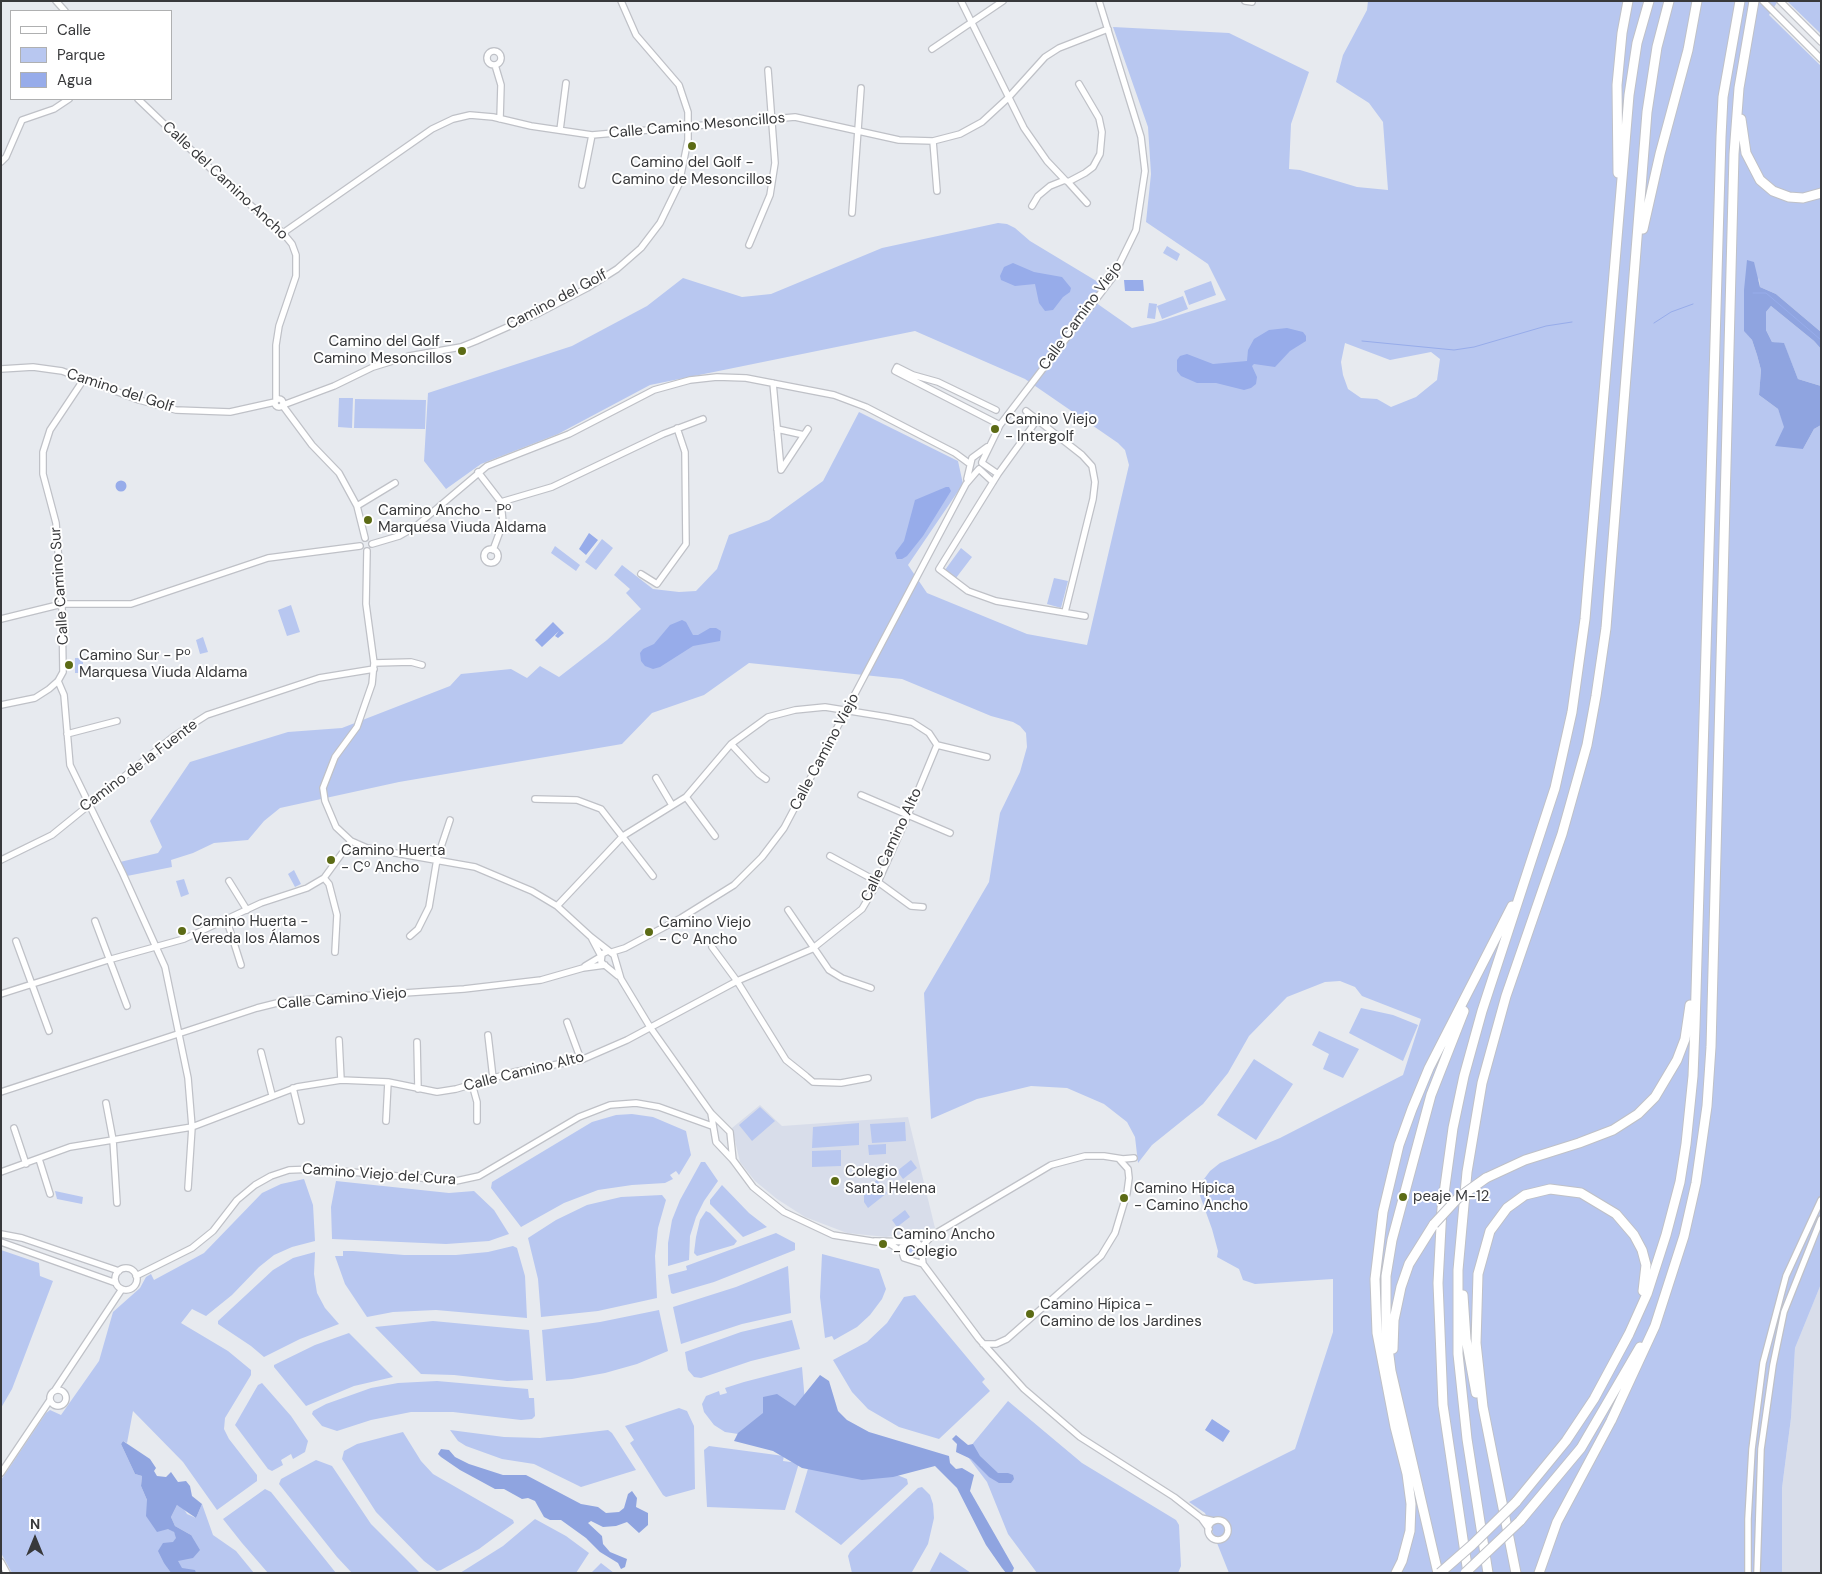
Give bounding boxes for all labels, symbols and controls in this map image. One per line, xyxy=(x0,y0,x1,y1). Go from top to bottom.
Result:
legend xyxy=(10,10,172,100)
text: Calle xyxy=(57,20,91,40)
text: Parque xyxy=(57,45,105,65)
text: Agua xyxy=(57,70,92,90)
street label: Calle Camino Mesoncillos xyxy=(608,109,786,143)
street label: Calle del Camino Ancho xyxy=(158,118,292,244)
marker: Camino del Golf - Camino de Mesoncillos xyxy=(686,140,698,152)
place label: Camino del Golf - Camino de Mesoncillos xyxy=(612,154,772,189)
street label: Calle Camino Viejo xyxy=(1035,258,1127,374)
street label: Camino del Golf xyxy=(504,266,610,334)
place label: Camino del Golf - Camino Mesoncillos xyxy=(313,333,452,368)
marker: Camino del Golf - Camino Mesoncillos xyxy=(456,345,468,357)
street label: Camino del Golf xyxy=(64,365,176,417)
place label: Camino Viejo - Intergolf xyxy=(1005,411,1097,446)
marker: Camino Viejo - Intergolf xyxy=(989,423,1001,435)
place label: Camino Ancho - Pº Marquesa Viuda Aldama xyxy=(378,502,546,537)
marker: Camino Ancho - Pº Marquesa Viuda Aldama xyxy=(362,514,374,526)
street label: Calle Camino Sur xyxy=(47,526,73,646)
place label: Camino Sur - Pº Marquesa Viuda Aldama xyxy=(79,647,247,682)
marker: Camino Sur - Pº Marquesa Viuda Aldama xyxy=(63,659,75,671)
street label: Calle Camino Viejo xyxy=(786,690,864,814)
street label: Camino de la Fuente xyxy=(77,716,201,816)
street label: Calle Camino Alto xyxy=(858,785,926,905)
place label: Camino Huerta - Cº Ancho xyxy=(341,842,445,877)
marker: Camino Huerta - Cº Ancho xyxy=(325,854,337,866)
place label: Camino Huerta - Vereda los Álamos xyxy=(192,913,320,948)
place label: Camino Viejo - Cº Ancho xyxy=(659,914,751,949)
marker: Camino Huerta - Vereda los Álamos xyxy=(176,925,188,937)
marker: Camino Viejo - Cº Ancho xyxy=(643,926,655,938)
street label: Calle Camino Viejo xyxy=(276,984,408,1014)
street label: Calle Camino Alto xyxy=(462,1048,586,1096)
street label: Camino Viejo del Cura xyxy=(301,1161,457,1189)
place label: Colegio Santa Helena xyxy=(845,1163,936,1198)
marker: Colegio Santa Helena xyxy=(829,1175,841,1187)
place label: Camino Hípica - Camino Ancho xyxy=(1134,1180,1248,1215)
place label: peaje M-12 xyxy=(1413,1188,1489,1206)
marker: peaje M-12 xyxy=(1397,1191,1409,1203)
marker: Camino Hípica - Camino Ancho xyxy=(1118,1192,1130,1204)
place label: Camino Ancho - Colegio xyxy=(893,1226,995,1261)
marker: Camino Ancho - Colegio xyxy=(877,1238,889,1250)
place label: Camino Hípica - Camino de los Jardines xyxy=(1040,1296,1202,1331)
marker: Camino Hípica - Camino de los Jardines xyxy=(1024,1308,1036,1320)
north arrow xyxy=(10,1514,60,1564)
text: N xyxy=(30,1515,40,1533)

